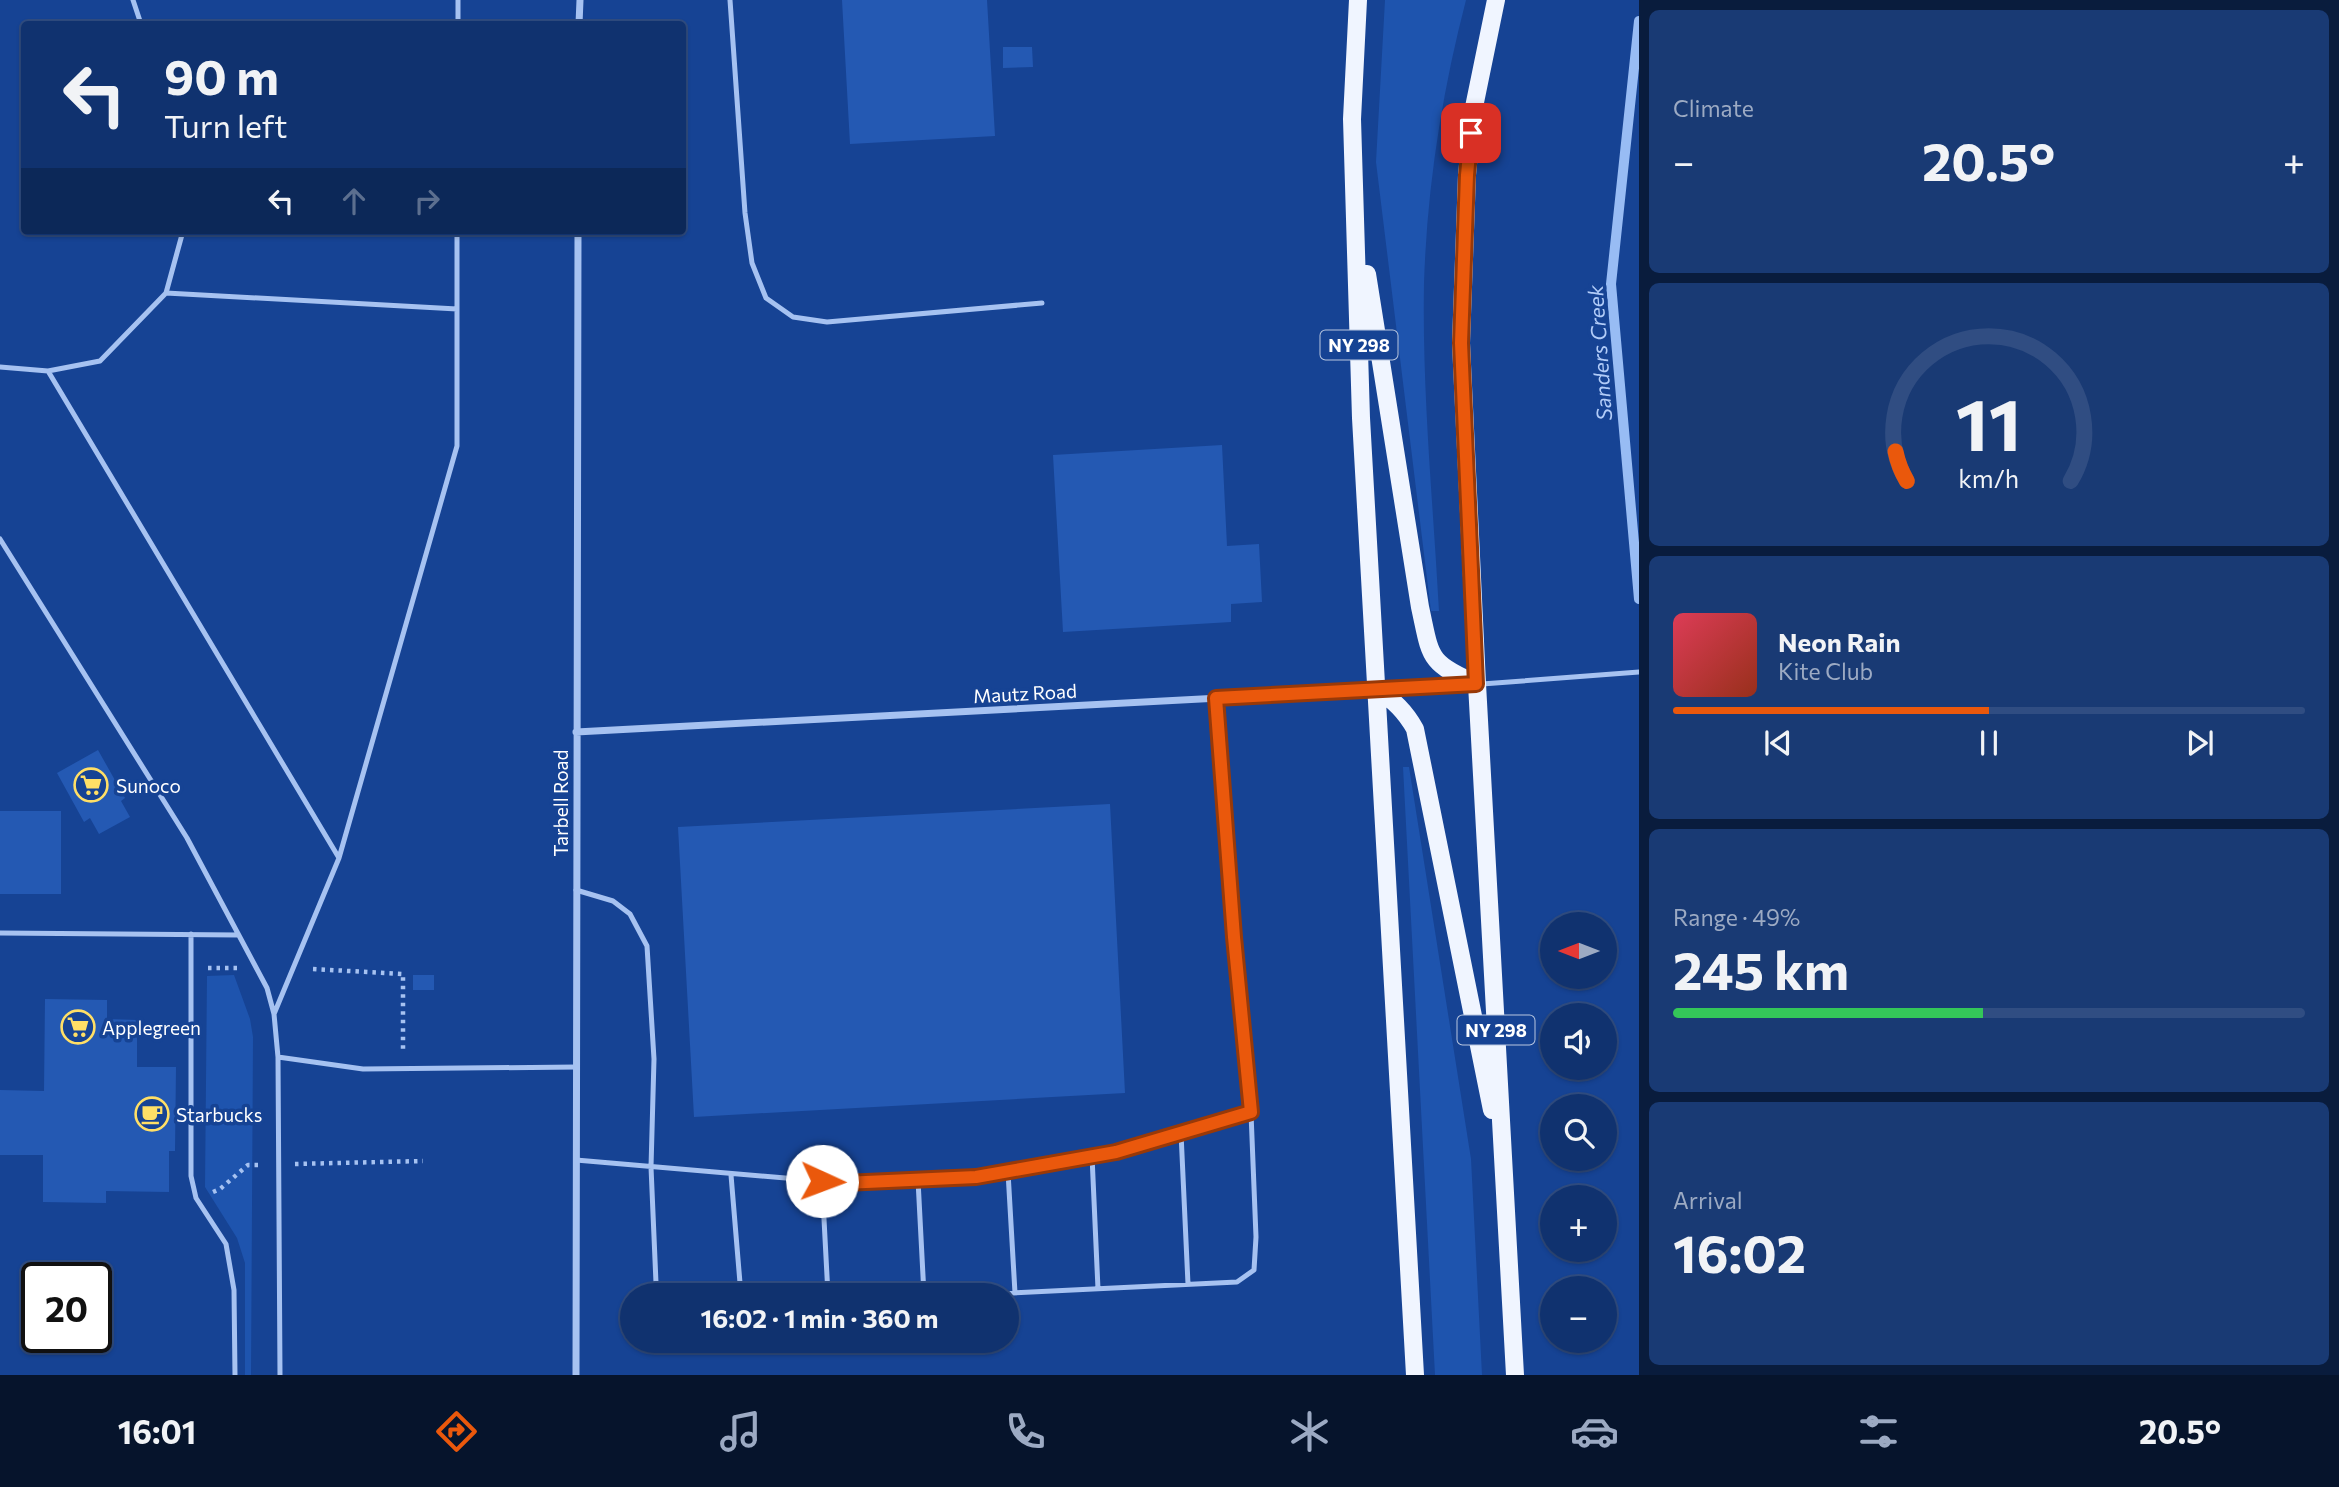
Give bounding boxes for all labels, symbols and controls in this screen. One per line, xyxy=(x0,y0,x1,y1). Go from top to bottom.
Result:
text: 90 m xyxy=(164,45,279,105)
icon: left xyxy=(49,49,140,140)
text: Climate xyxy=(1673,94,1754,122)
pin xyxy=(1441,103,1501,163)
text: Turn left xyxy=(164,105,288,145)
icon: arrive xyxy=(1452,114,1490,152)
text: 20.5° xyxy=(1922,128,2055,192)
text: − xyxy=(1673,137,1695,184)
text: + xyxy=(2283,137,2305,184)
icon: left xyxy=(262,182,300,220)
icon: ahead xyxy=(335,182,373,220)
icon: right xyxy=(408,182,446,220)
water label: Sanders Creek xyxy=(1582,284,1616,422)
road number: NY 298 xyxy=(1320,330,1398,360)
text: 11 xyxy=(1956,377,2022,466)
text: km/h xyxy=(1959,462,2019,492)
text: Neon Rain xyxy=(1778,626,1901,657)
text: Kite Club xyxy=(1778,657,1873,685)
street label: Mautz Road xyxy=(973,679,1077,707)
icon: previous xyxy=(1759,724,1797,762)
icon: pause xyxy=(1970,724,2008,762)
icon: next xyxy=(2181,724,2219,762)
street label: Tarbell Road xyxy=(549,750,572,857)
supermarket icon: Sunoco xyxy=(72,766,110,804)
place label: Sunoco xyxy=(116,774,181,797)
text: Range · 49% xyxy=(1673,903,1800,931)
north arrow xyxy=(1540,912,1617,989)
map controls xyxy=(1540,912,1617,1353)
text: 245 km xyxy=(1673,937,1849,1001)
button: sound xyxy=(1540,1003,1617,1080)
supermarket icon: Applegreen xyxy=(59,1008,97,1046)
road number: NY 298 xyxy=(1458,1015,1534,1044)
place label: Applegreen xyxy=(102,1016,201,1039)
button: search xyxy=(1540,1094,1617,1171)
cafe icon: Starbucks xyxy=(133,1095,171,1133)
place label: Starbucks xyxy=(176,1103,262,1126)
position arrow xyxy=(785,1144,859,1218)
button: + xyxy=(1540,1185,1617,1262)
text: Arrival xyxy=(1673,1186,1743,1214)
text: 16:02 xyxy=(1673,1220,1806,1284)
speed limit sign: 20 xyxy=(21,1262,112,1353)
button: − xyxy=(1540,1276,1617,1353)
text: 16:02 · 1 min · 360 m xyxy=(700,1302,939,1333)
icon: directions xyxy=(432,1407,481,1456)
icon: music xyxy=(716,1407,765,1456)
icon: phone xyxy=(1001,1407,1050,1456)
icon: climate xyxy=(1285,1407,1334,1456)
icon: car xyxy=(1570,1407,1619,1456)
icon: filters xyxy=(1854,1407,1903,1456)
text: 16:01 xyxy=(118,1411,196,1451)
text: 20.5° xyxy=(2139,1411,2221,1451)

